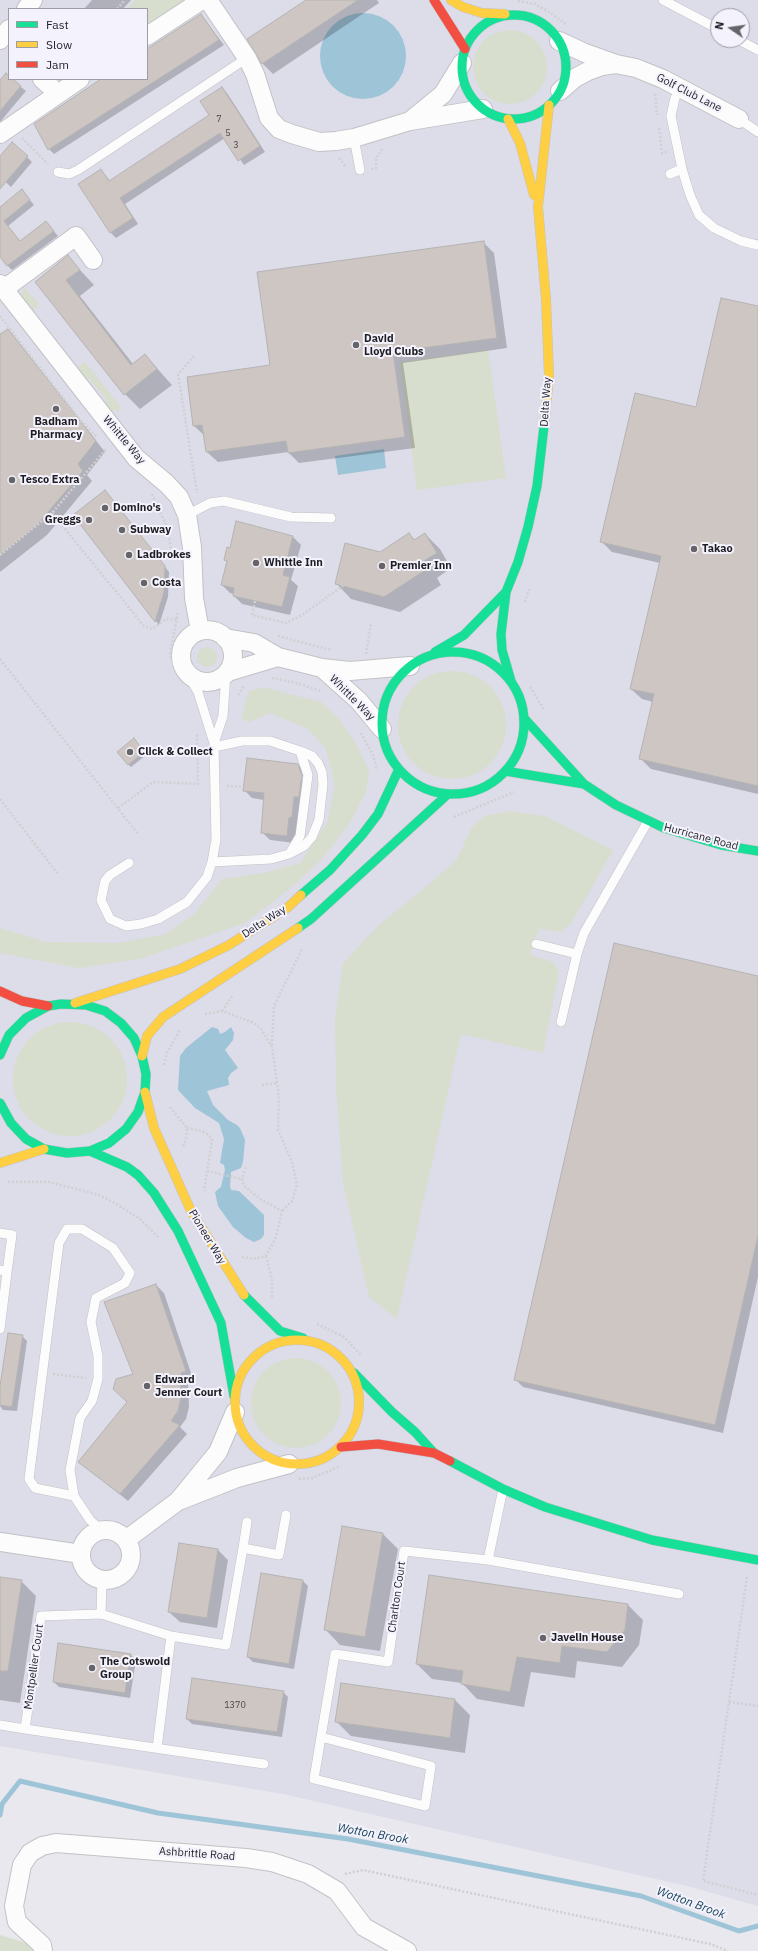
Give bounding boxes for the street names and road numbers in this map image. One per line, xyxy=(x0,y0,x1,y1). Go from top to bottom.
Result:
street label: Golf Club Lane xyxy=(654,71,724,115)
street label: Delta Way xyxy=(538,377,554,427)
street label: Whittle Way xyxy=(100,413,148,467)
street label: Whittle Way xyxy=(326,672,378,724)
street label: Hurricane Road xyxy=(662,821,740,853)
street label: Delta Way xyxy=(240,903,288,941)
street label: Pioneer Way xyxy=(185,1207,229,1267)
street label: Charlton Court xyxy=(385,1560,409,1634)
street label: Montpellier Court xyxy=(21,1623,47,1711)
street label: Ashbrittle Road xyxy=(158,1845,236,1863)

